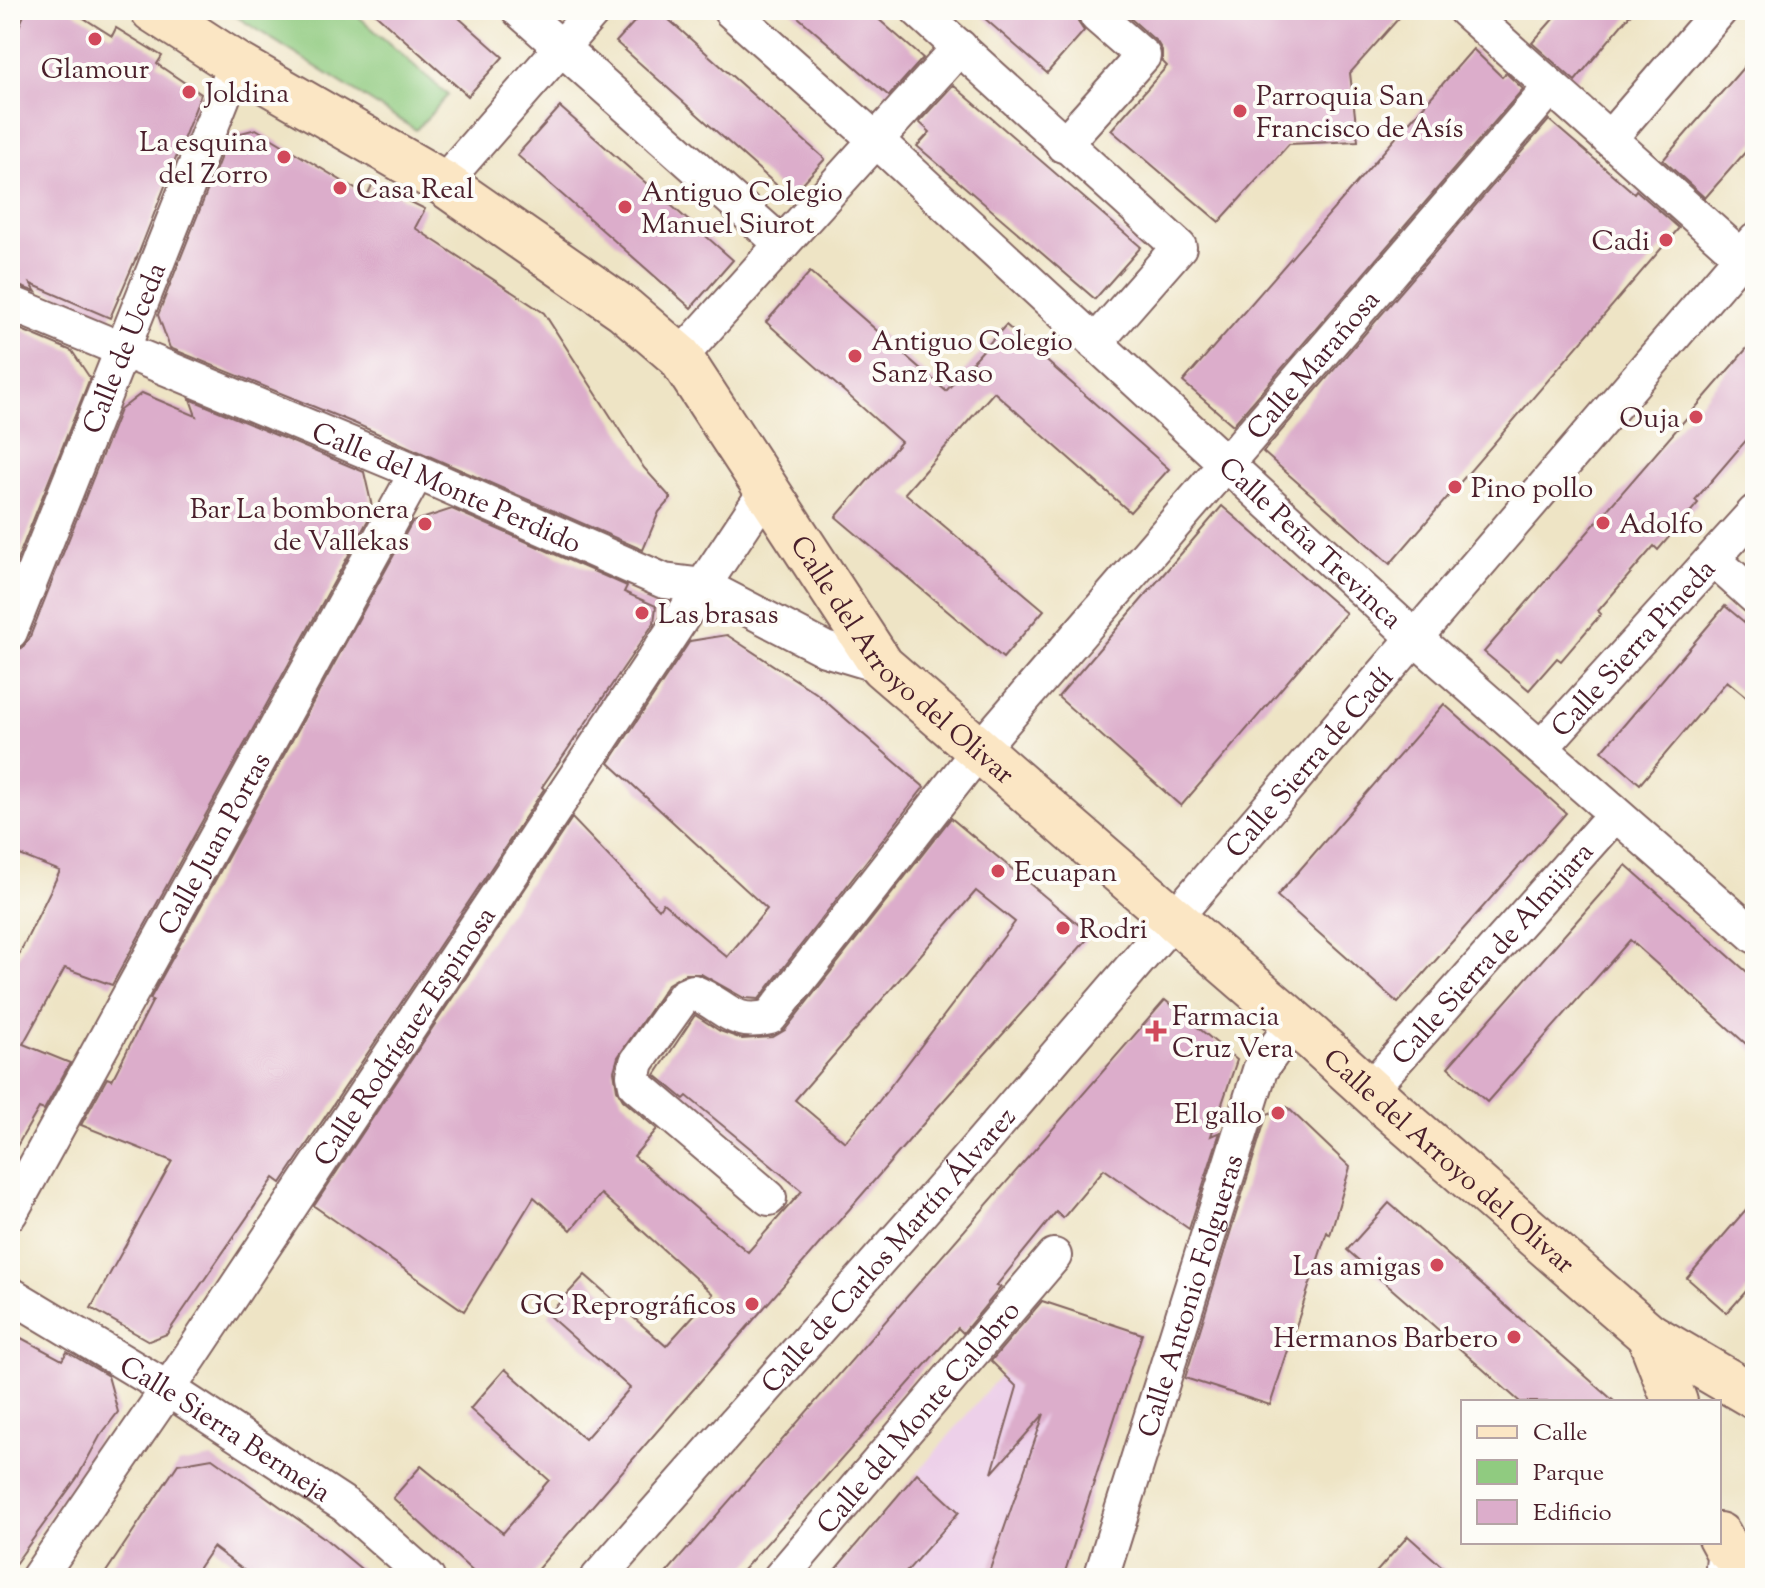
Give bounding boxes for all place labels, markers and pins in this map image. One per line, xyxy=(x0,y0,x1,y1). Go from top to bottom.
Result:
marker: Glamour xyxy=(86,30,104,48)
place label: Glamour xyxy=(41,51,150,91)
place label: Joldina xyxy=(203,75,289,115)
place label: Parroquia San Francisco de Asís xyxy=(1256,78,1464,150)
marker: Joldina xyxy=(180,83,198,101)
marker: Parroquia San Francisco de Asís xyxy=(1231,102,1249,120)
place label: La esquina del Zorro xyxy=(139,124,268,196)
marker: La esquina del Zorro xyxy=(275,148,293,166)
place label: Casa Real xyxy=(356,171,474,211)
place label: Antiguo Colegio Manuel Siurot xyxy=(641,174,843,246)
marker: Casa Real xyxy=(331,179,349,197)
marker: Antiguo Colegio Manuel Siurot xyxy=(616,198,634,216)
place label: Cadi xyxy=(1592,223,1650,263)
marker: Cadi xyxy=(1657,231,1675,249)
place label: Antiguo Colegio Sanz Raso xyxy=(871,323,1073,395)
marker: Antiguo Colegio Sanz Raso xyxy=(846,347,864,365)
place label: Ouja xyxy=(1619,400,1680,440)
marker: Ouja xyxy=(1687,408,1705,426)
place label: Pino pollo xyxy=(1471,470,1593,510)
marker: Pino pollo xyxy=(1446,478,1464,496)
place label: Bar La bombonera de Vallekas xyxy=(190,491,409,563)
place label: Adolfo xyxy=(1619,506,1703,546)
marker: Adolfo xyxy=(1594,514,1612,532)
marker: Bar La bombonera de Vallekas xyxy=(416,515,434,533)
place label: Las brasas xyxy=(658,596,778,636)
marker: Las brasas xyxy=(633,604,651,622)
place label: Ecuapan xyxy=(1014,854,1117,894)
marker: Ecuapan xyxy=(989,862,1007,880)
place label: Rodri xyxy=(1079,911,1148,951)
marker: Rodri xyxy=(1054,919,1072,937)
place label: Farmacia Cruz Vera xyxy=(1172,998,1294,1070)
marker: Farmacia Cruz Vera xyxy=(1147,1022,1165,1040)
place label: El gallo xyxy=(1174,1096,1262,1136)
marker: El gallo xyxy=(1269,1104,1287,1122)
place label: Las amigas xyxy=(1293,1248,1421,1288)
marker: Las amigas xyxy=(1428,1256,1446,1274)
place label: GC Reprográficos xyxy=(520,1287,736,1327)
marker: GC Reprográficos xyxy=(743,1295,761,1313)
place label: Hermanos Barbero xyxy=(1273,1320,1498,1360)
marker: Hermanos Barbero xyxy=(1505,1328,1523,1346)

